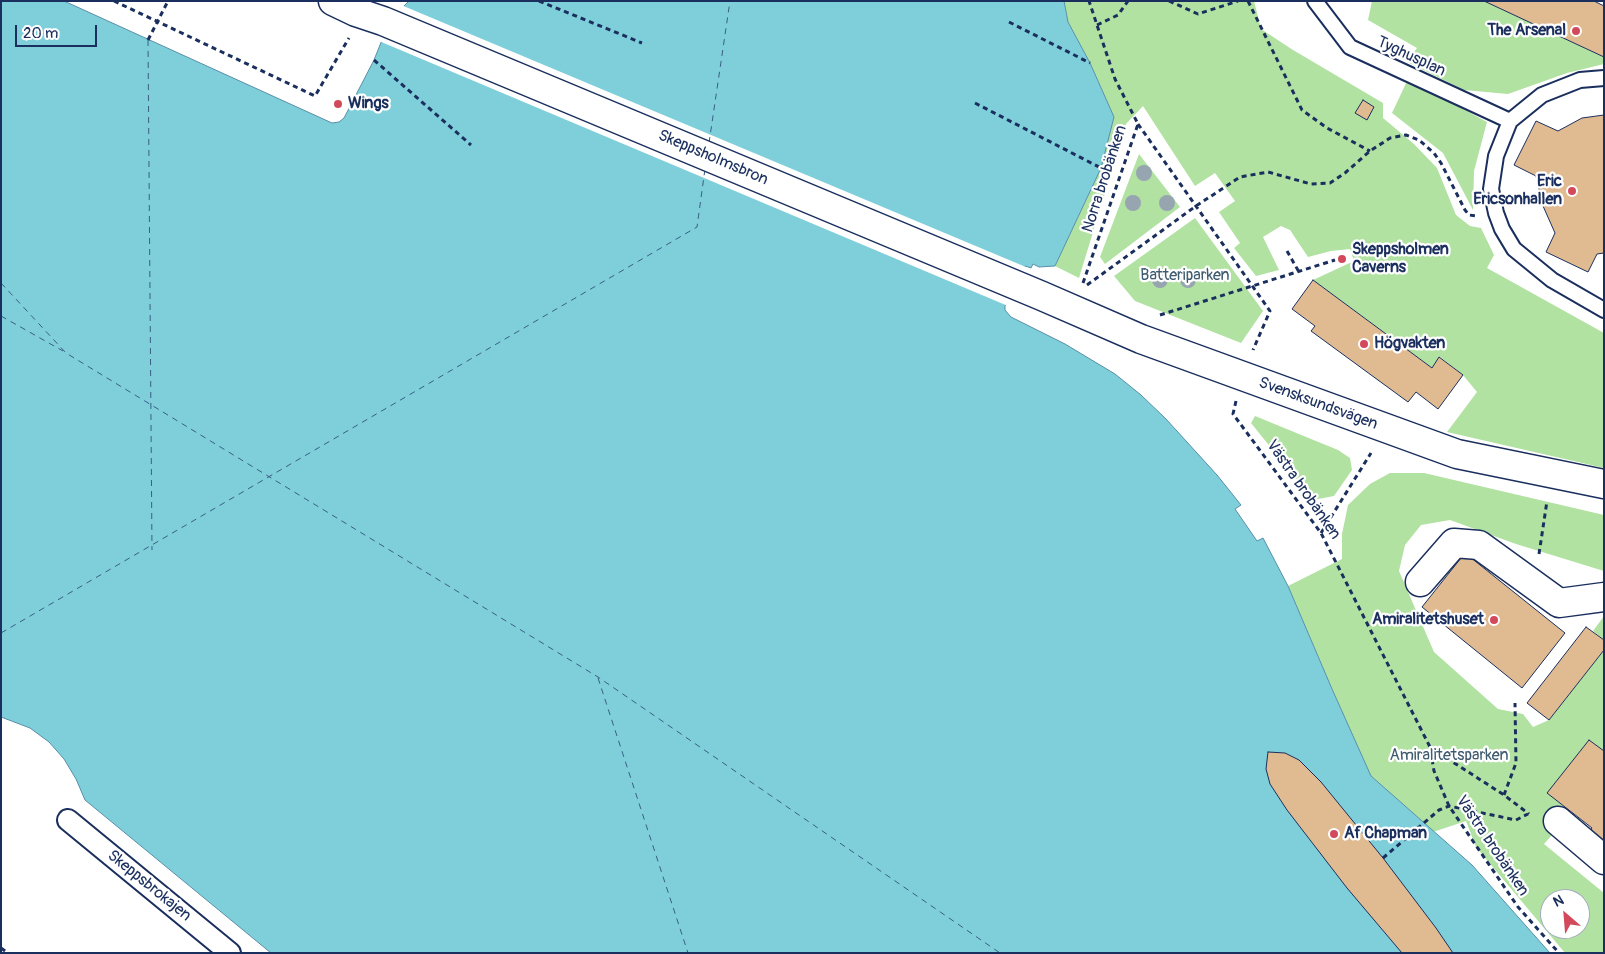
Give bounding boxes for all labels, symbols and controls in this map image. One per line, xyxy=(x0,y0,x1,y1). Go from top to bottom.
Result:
scale bar xyxy=(18,15,100,47)
place label: The Arsenal xyxy=(1487,21,1566,41)
text: 20 m xyxy=(23,24,58,43)
marker: The Arsenal xyxy=(1570,25,1582,37)
street label: Tyghusplan xyxy=(1374,33,1448,81)
place label: Wings xyxy=(348,94,389,114)
marker: Wings xyxy=(332,98,344,110)
street label: Norra brobänken xyxy=(1079,123,1131,235)
street label: Skeppsholmsbron xyxy=(655,126,771,190)
place label: Eric Ericsonhallen xyxy=(1473,172,1562,210)
marker: Eric Ericsonhallen xyxy=(1566,185,1578,197)
place label: Skeppsholmen Caverns xyxy=(1352,240,1449,278)
marker: Skeppsholmen Caverns xyxy=(1336,253,1348,265)
park label: Batteriparken xyxy=(1140,266,1230,286)
place label: Högvakten xyxy=(1374,334,1445,354)
marker: Högvakten xyxy=(1358,338,1370,350)
street label: Svensksundsvägen xyxy=(1256,374,1380,434)
street label: Västra brobänken xyxy=(1262,437,1344,543)
place label: Amiralitetshuset xyxy=(1372,610,1484,630)
marker: Amiralitetshuset xyxy=(1488,614,1500,626)
park label: Amiralitetsparken xyxy=(1390,746,1508,766)
street label: Västra brobänken xyxy=(1451,792,1533,900)
place label: Af Chapman xyxy=(1344,824,1427,844)
marker: Af Chapman xyxy=(1328,828,1340,840)
street label: Skeppsbrokajen xyxy=(103,846,195,926)
north arrow xyxy=(1540,889,1590,939)
text: N xyxy=(1550,891,1566,911)

